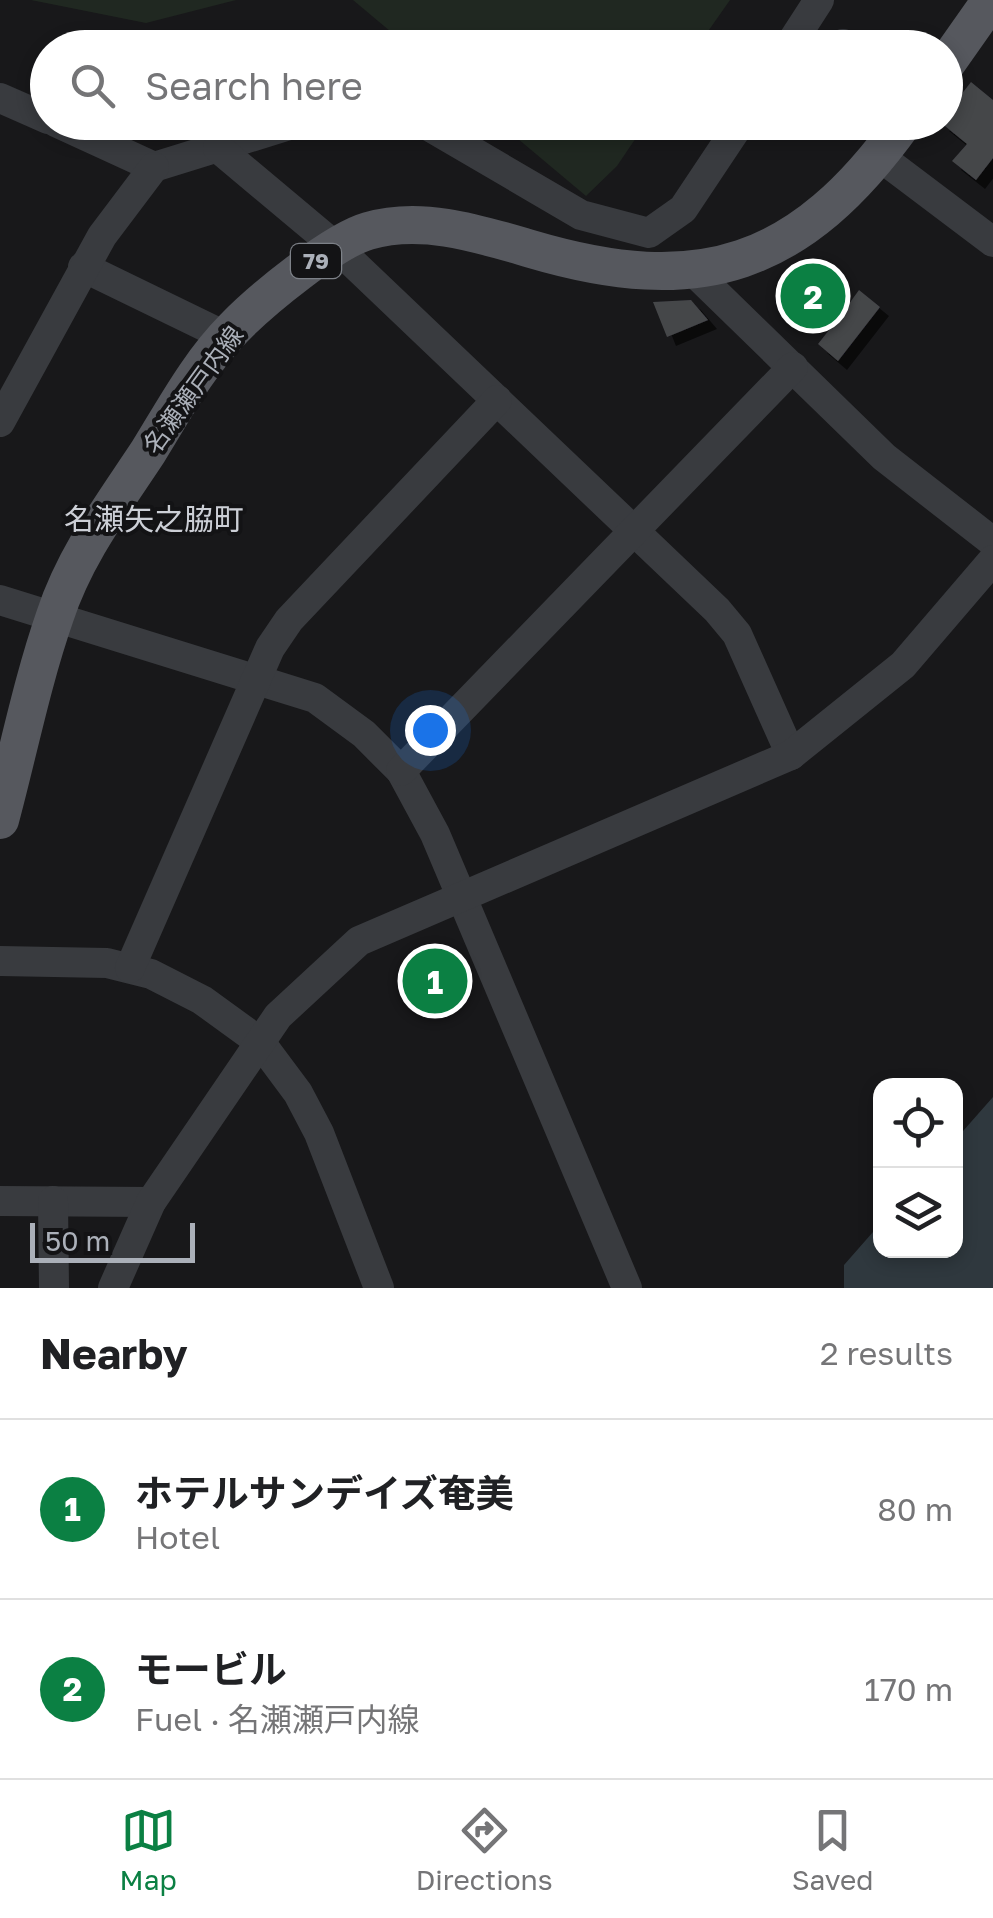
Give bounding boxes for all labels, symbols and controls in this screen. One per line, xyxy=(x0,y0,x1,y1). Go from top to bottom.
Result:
search box xyxy=(30,30,963,140)
icon: search xyxy=(65,58,120,113)
text: Search here xyxy=(145,63,363,108)
road number: 79 xyxy=(291,244,341,278)
pin: 2 xyxy=(780,258,846,334)
street label: 名瀬瀬戸内線 xyxy=(136,320,249,459)
district label: 名瀬矢之脇町 xyxy=(64,501,244,537)
your location xyxy=(405,705,456,756)
pin: 1 xyxy=(402,944,468,1018)
map controls xyxy=(873,1078,963,1258)
button: locate xyxy=(873,1078,963,1168)
button: layers xyxy=(873,1168,963,1258)
scale bar xyxy=(30,1218,195,1262)
text: 50 m xyxy=(45,1224,110,1257)
text: Nearby xyxy=(40,1328,188,1378)
text: 2 results xyxy=(820,1334,953,1372)
text: ホテルサンデイズ奄美 xyxy=(135,1470,514,1515)
text: 1 xyxy=(64,1490,81,1528)
text: 80 m xyxy=(877,1490,953,1528)
text: Hotel xyxy=(135,1518,220,1556)
text: モービル xyxy=(135,1646,287,1691)
text: 2 xyxy=(63,1670,82,1708)
text: 170 m xyxy=(864,1670,953,1708)
text: Fuel · 名瀬瀬戸内線 xyxy=(135,1700,420,1738)
tab: Map xyxy=(120,1803,177,1896)
tab: Directions xyxy=(416,1803,553,1896)
tab: Saved xyxy=(792,1803,873,1896)

